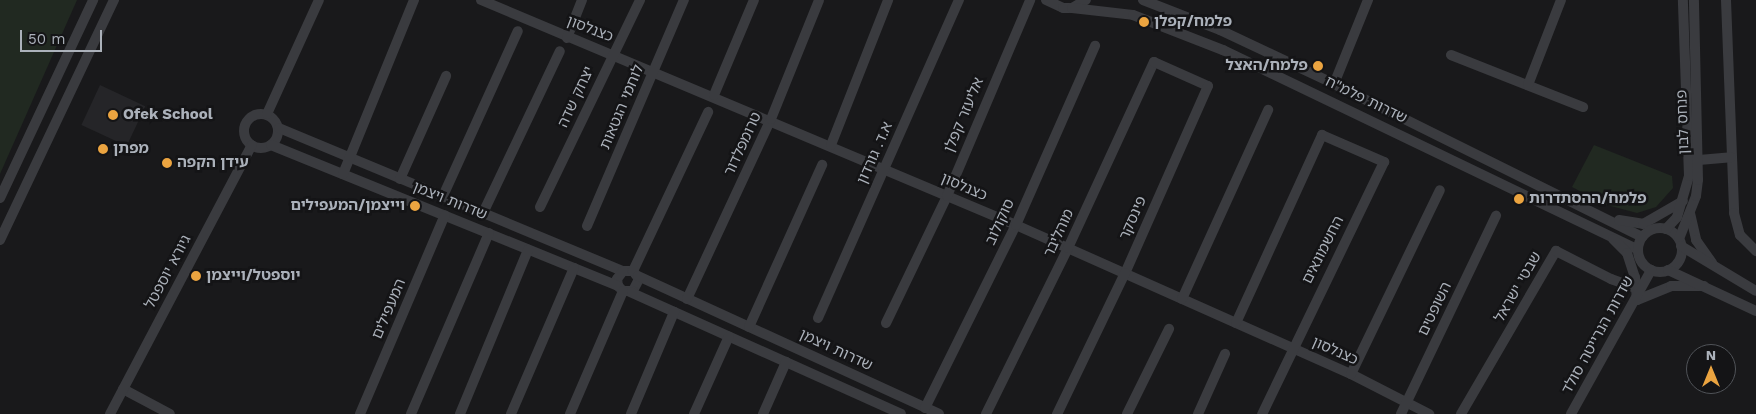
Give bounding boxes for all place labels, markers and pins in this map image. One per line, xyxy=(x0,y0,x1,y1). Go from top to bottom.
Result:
place label: פלמח/קפלן xyxy=(1154,13,1232,31)
marker: פלמח/קפלן xyxy=(1138,16,1150,28)
place label: פלמח/האצל xyxy=(1225,57,1308,75)
marker: פלמח/האצל xyxy=(1312,60,1324,72)
place label: Ofek School xyxy=(123,106,213,124)
marker: Ofek School xyxy=(107,109,119,121)
place label: מפתן xyxy=(113,140,149,158)
marker: מפתן xyxy=(97,143,109,155)
place label: עידן הקפה xyxy=(177,154,249,172)
marker: עידן הקפה xyxy=(161,157,173,169)
place label: פלמח/ההסתדרות xyxy=(1529,190,1647,208)
marker: פלמח/ההסתדרות xyxy=(1513,193,1525,205)
place label: וייצמן/המעפילים xyxy=(291,197,405,215)
marker: וייצמן/המעפילים xyxy=(409,200,421,212)
place label: יוספטל/וייצמן xyxy=(206,267,300,285)
marker: יוספטל/וייצמן xyxy=(190,270,202,282)

